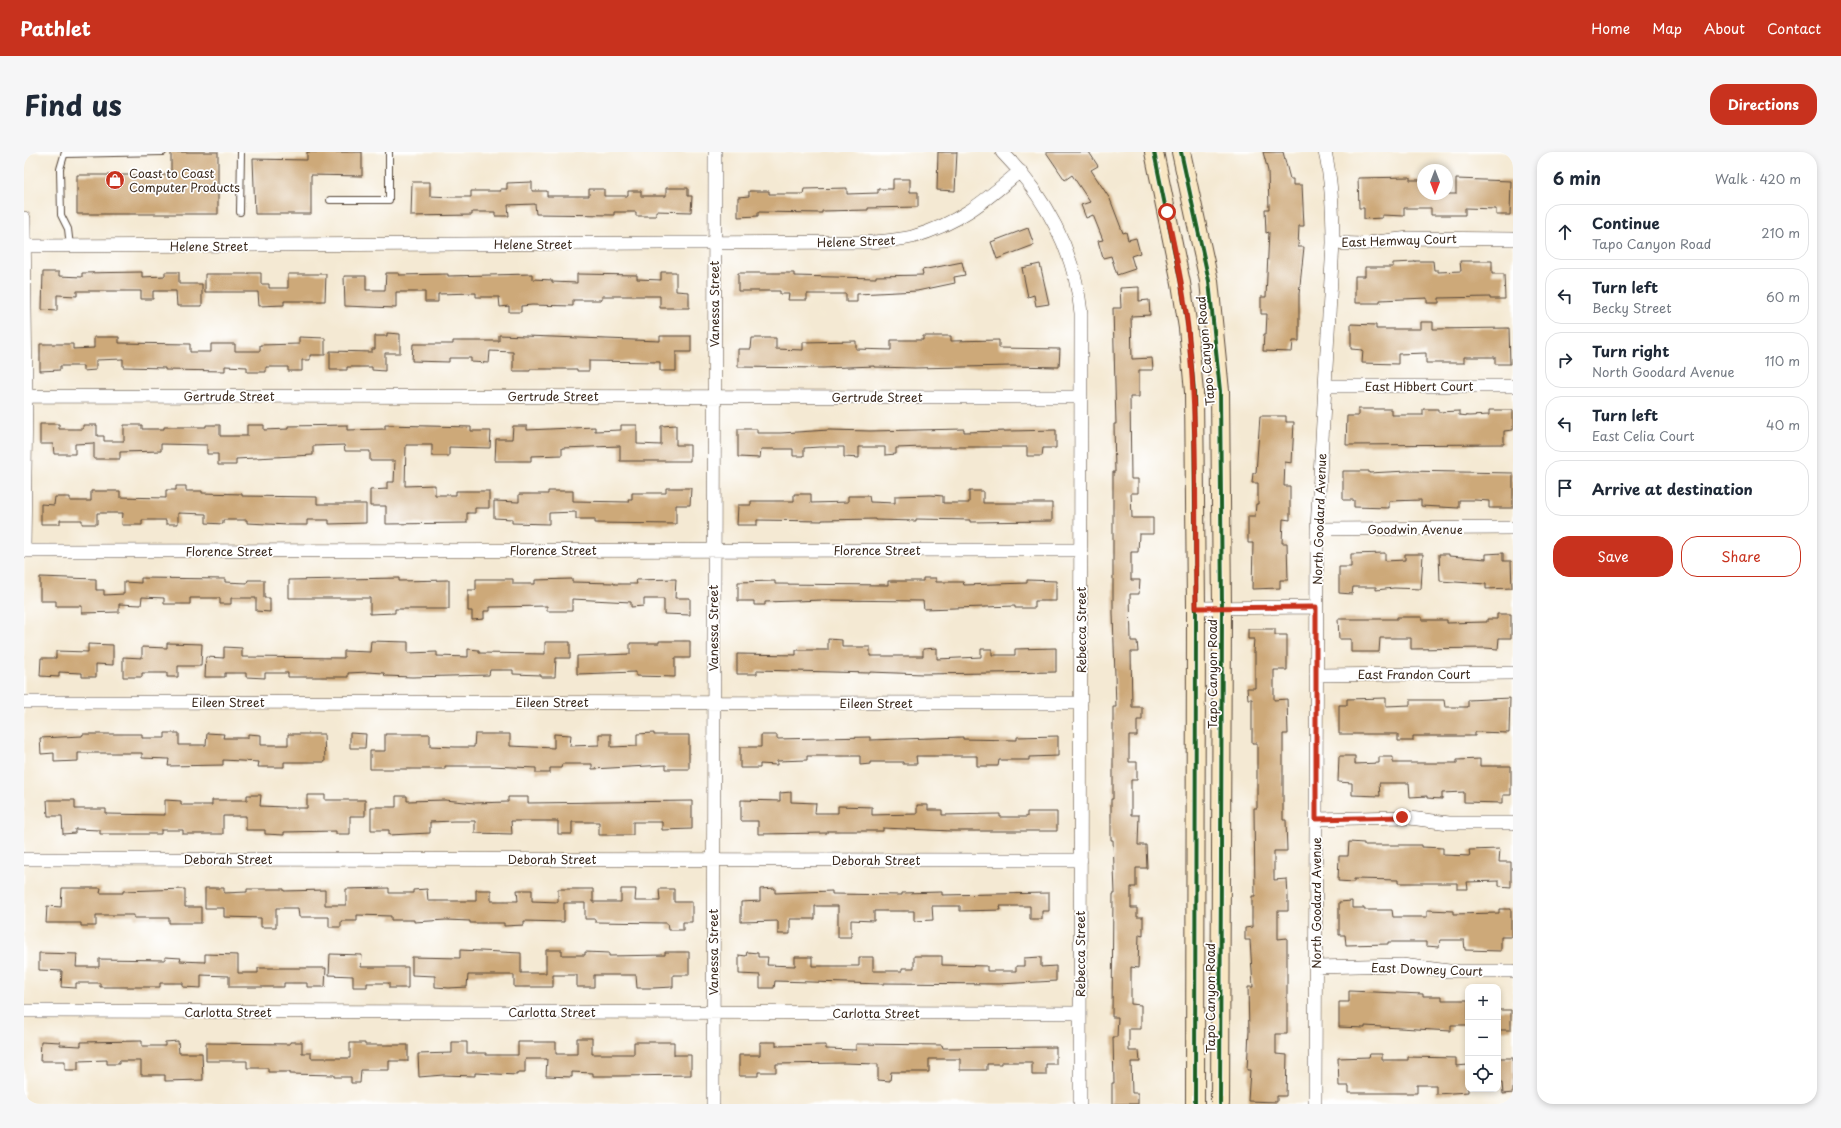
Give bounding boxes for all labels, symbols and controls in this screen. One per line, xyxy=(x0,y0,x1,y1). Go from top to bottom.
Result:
text: Pathlet xyxy=(20,14,91,42)
text: Home xyxy=(1591,18,1630,39)
text: Map xyxy=(1652,18,1682,39)
text: About xyxy=(1704,18,1745,39)
text: Contact xyxy=(1767,18,1821,39)
text: Find us xyxy=(24,83,122,126)
button: Directions xyxy=(1710,84,1817,125)
place label: Coast to Coast Computer Products xyxy=(129,164,240,196)
north arrow xyxy=(1417,164,1453,200)
text: 6 min xyxy=(1553,165,1601,191)
shop icon: Coast to Coast Computer Products xyxy=(104,169,126,191)
text: Walk · 420 m xyxy=(1715,169,1801,188)
route start xyxy=(1158,203,1176,221)
text: Continue xyxy=(1592,211,1660,234)
icon: ahead xyxy=(1554,221,1576,243)
text: 210 m xyxy=(1761,223,1800,242)
street label: East Hemway Court xyxy=(1341,229,1457,251)
street label: Helene Street xyxy=(817,231,896,251)
text: Tapo Canyon Road xyxy=(1592,234,1711,253)
street label: Helene Street xyxy=(494,235,572,253)
street label: Helene Street xyxy=(170,237,248,255)
street label: Vanessa Street xyxy=(705,261,723,347)
text: Turn left xyxy=(1592,275,1658,298)
icon: left xyxy=(1554,285,1576,307)
text: 60 m xyxy=(1766,287,1800,306)
street label: Tapo Canyon Road xyxy=(1191,295,1219,407)
text: Becky Street xyxy=(1592,298,1672,317)
text: Turn right xyxy=(1592,339,1669,362)
icon: right xyxy=(1554,349,1576,371)
text: 110 m xyxy=(1765,351,1800,370)
text: North Goodard Avenue xyxy=(1592,362,1734,381)
street label: East Hibbert Court xyxy=(1365,377,1473,395)
street label: Gertrude Street xyxy=(183,387,275,405)
street label: Gertrude Street xyxy=(507,387,599,405)
street label: Gertrude Street xyxy=(831,388,923,406)
text: Turn left xyxy=(1592,403,1658,426)
icon: left xyxy=(1554,413,1576,435)
text: 40 m xyxy=(1766,415,1800,434)
text: East Celia Court xyxy=(1592,426,1695,445)
street label: North Goodard Avenue xyxy=(1308,453,1330,585)
icon: arrive xyxy=(1554,477,1576,499)
text: Arrive at destination xyxy=(1592,477,1753,500)
street label: Goodwin Avenue xyxy=(1367,520,1463,538)
button: Save xyxy=(1553,536,1673,577)
button: Share xyxy=(1681,536,1801,577)
street label: Florence Street xyxy=(509,541,597,559)
street label: Florence Street xyxy=(833,541,921,559)
street label: Florence Street xyxy=(185,542,273,560)
street label: Vanessa Street xyxy=(704,585,722,671)
street label: Rebecca Street xyxy=(1072,587,1090,673)
street label: Tapo Canyon Road xyxy=(1203,619,1221,729)
street label: East Frandon Court xyxy=(1358,665,1470,683)
street label: Eileen Street xyxy=(191,693,265,711)
street label: Eileen Street xyxy=(515,693,589,711)
street label: Eileen Street xyxy=(839,694,913,712)
route end xyxy=(1393,808,1411,826)
street label: North Goodard Avenue xyxy=(1307,837,1325,969)
street label: Deborah Street xyxy=(184,850,272,868)
street label: Deborah Street xyxy=(508,850,596,868)
street label: Deborah Street xyxy=(832,851,920,869)
street label: Vanessa Street xyxy=(704,909,722,995)
street label: Rebecca Street xyxy=(1071,911,1089,997)
street label: Tapo Canyon Road xyxy=(1201,943,1219,1053)
street label: East Downey Court xyxy=(1371,958,1483,980)
map controls xyxy=(1465,984,1501,1092)
button: + xyxy=(1465,984,1501,1020)
street label: Carlotta Street xyxy=(184,1003,272,1021)
street label: Carlotta Street xyxy=(508,1003,596,1021)
street label: Carlotta Street xyxy=(832,1004,920,1022)
button: − xyxy=(1465,1020,1501,1056)
button: locate xyxy=(1465,1056,1501,1092)

